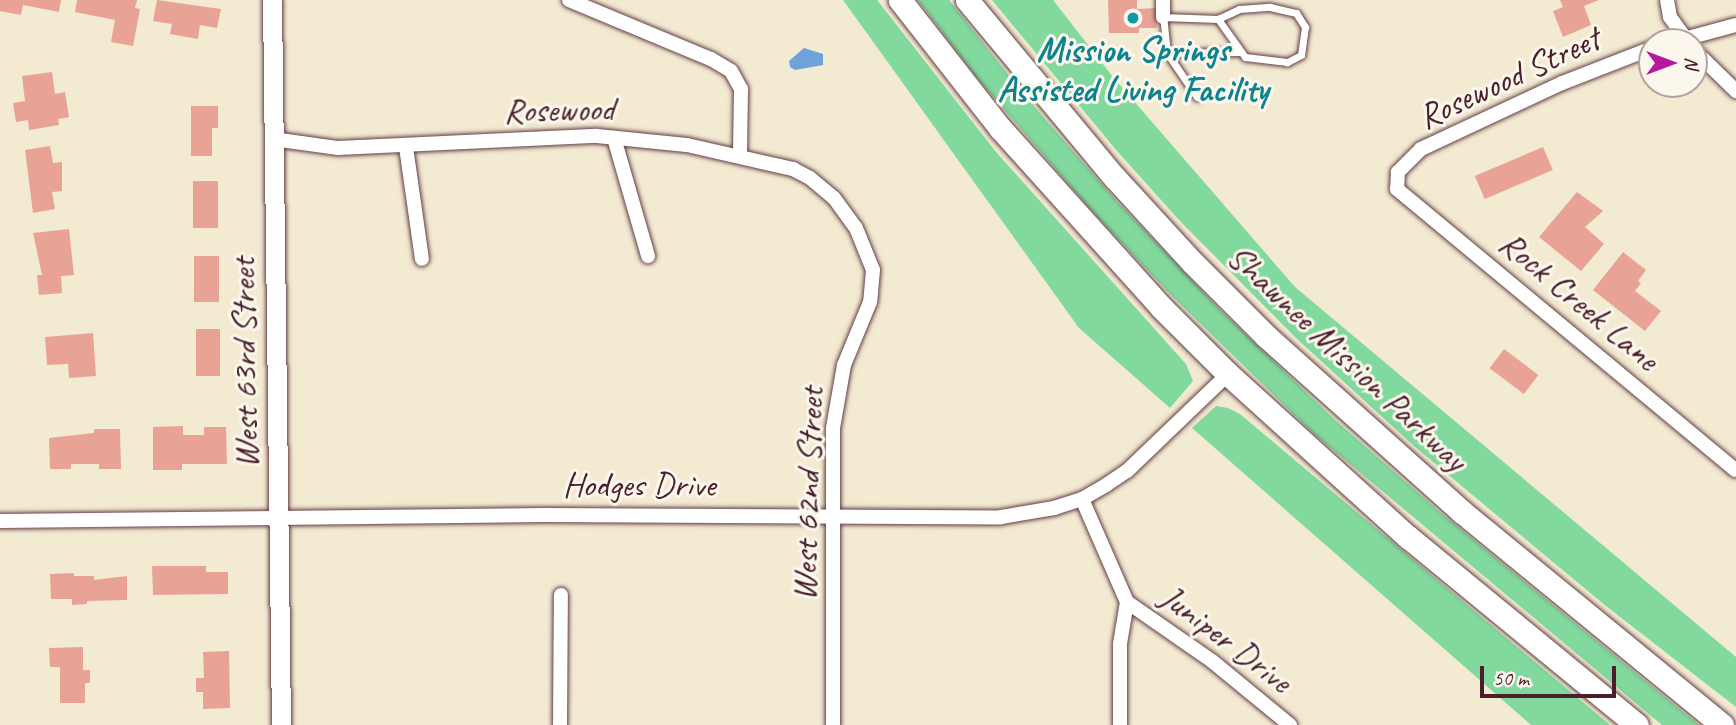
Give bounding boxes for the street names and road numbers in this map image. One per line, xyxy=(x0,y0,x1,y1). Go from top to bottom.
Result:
street label: Rosewood Street xyxy=(1412,18,1606,138)
street label: Rosewood xyxy=(503,88,615,132)
street label: Rock Creek Lane xyxy=(1491,222,1667,380)
street label: Shawnee Mission Parkway xyxy=(1218,236,1476,480)
street label: West 63rd Street xyxy=(222,257,268,469)
street label: West 62nd Street xyxy=(783,386,833,602)
street label: Hodges Drive xyxy=(563,464,715,506)
street label: Juniper Drive xyxy=(1152,576,1300,702)

